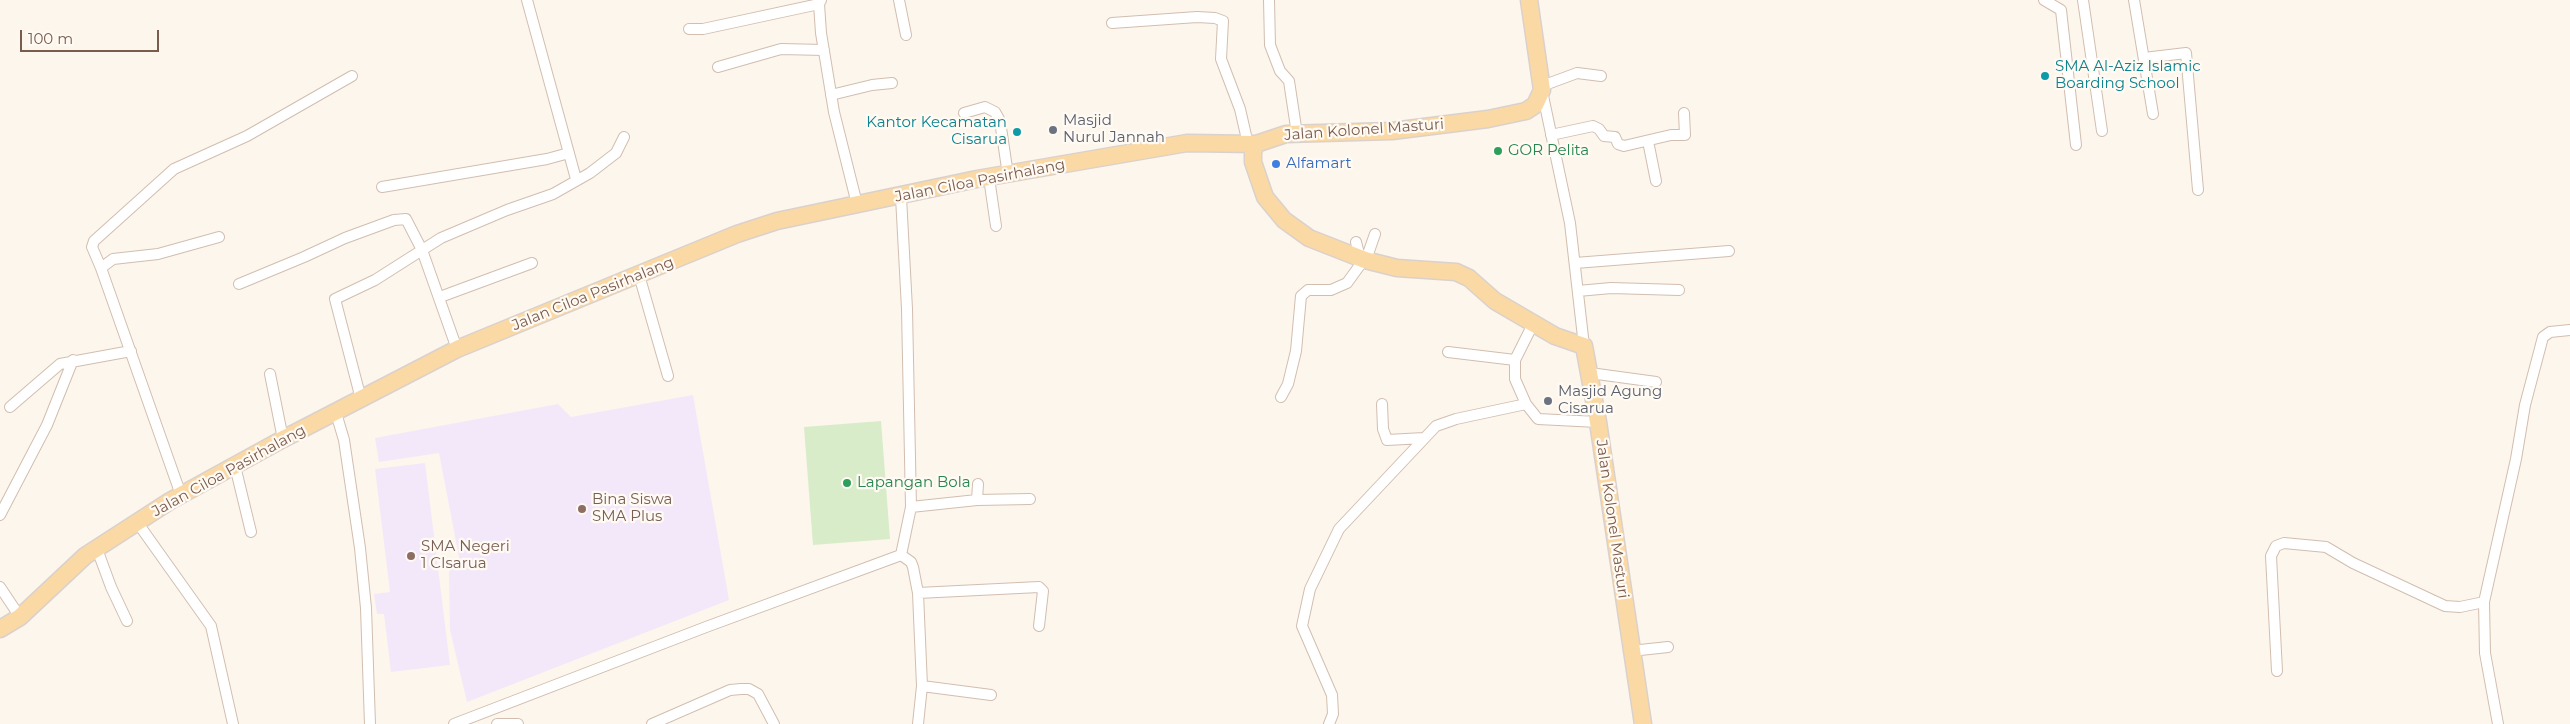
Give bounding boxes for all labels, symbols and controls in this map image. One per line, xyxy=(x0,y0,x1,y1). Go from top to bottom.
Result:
scale bar xyxy=(22,20,161,52)
text: 100 m xyxy=(28,29,73,48)
place label: SMA Al-Aziz Islamic Boarding School xyxy=(2055,58,2201,93)
marker: SMA Al-Aziz Islamic Boarding School xyxy=(2039,70,2051,82)
place label: Masjid Nurul Jannah xyxy=(1063,112,1165,147)
place label: Kantor Kecamatan Cisarua xyxy=(866,114,1007,149)
street label: Jalan Kolonel Masturi xyxy=(1283,115,1445,145)
marker: Masjid Nurul Jannah xyxy=(1047,124,1059,136)
marker: Kantor Kecamatan Cisarua xyxy=(1011,126,1023,138)
place label: GOR Pelita xyxy=(1508,142,1589,160)
marker: GOR Pelita xyxy=(1492,145,1504,157)
place label: Alfamart xyxy=(1286,155,1352,173)
street label: Jalan Ciloa Pasirhalang xyxy=(893,156,1067,206)
marker: Alfamart xyxy=(1270,158,1282,170)
street label: Jalan Ciloa Pasirhalang xyxy=(509,253,677,335)
place label: Masjid Agung Cisarua xyxy=(1558,383,1662,418)
marker: Masjid Agung Cisarua xyxy=(1542,395,1554,407)
street label: Jalan Ciloa Pasirhalang xyxy=(149,421,309,521)
street label: Jalan Kolonel Masturi xyxy=(1592,438,1632,600)
place label: Lapangan Bola xyxy=(857,474,971,492)
marker: Lapangan Bola xyxy=(841,477,853,489)
place label: Bina Siswa SMA Plus xyxy=(592,491,672,526)
marker: Bina Siswa SMA Plus xyxy=(576,503,588,515)
place label: SMA Negeri 1 CIsarua xyxy=(421,538,510,573)
marker: SMA Negeri 1 CIsarua xyxy=(405,550,417,562)

